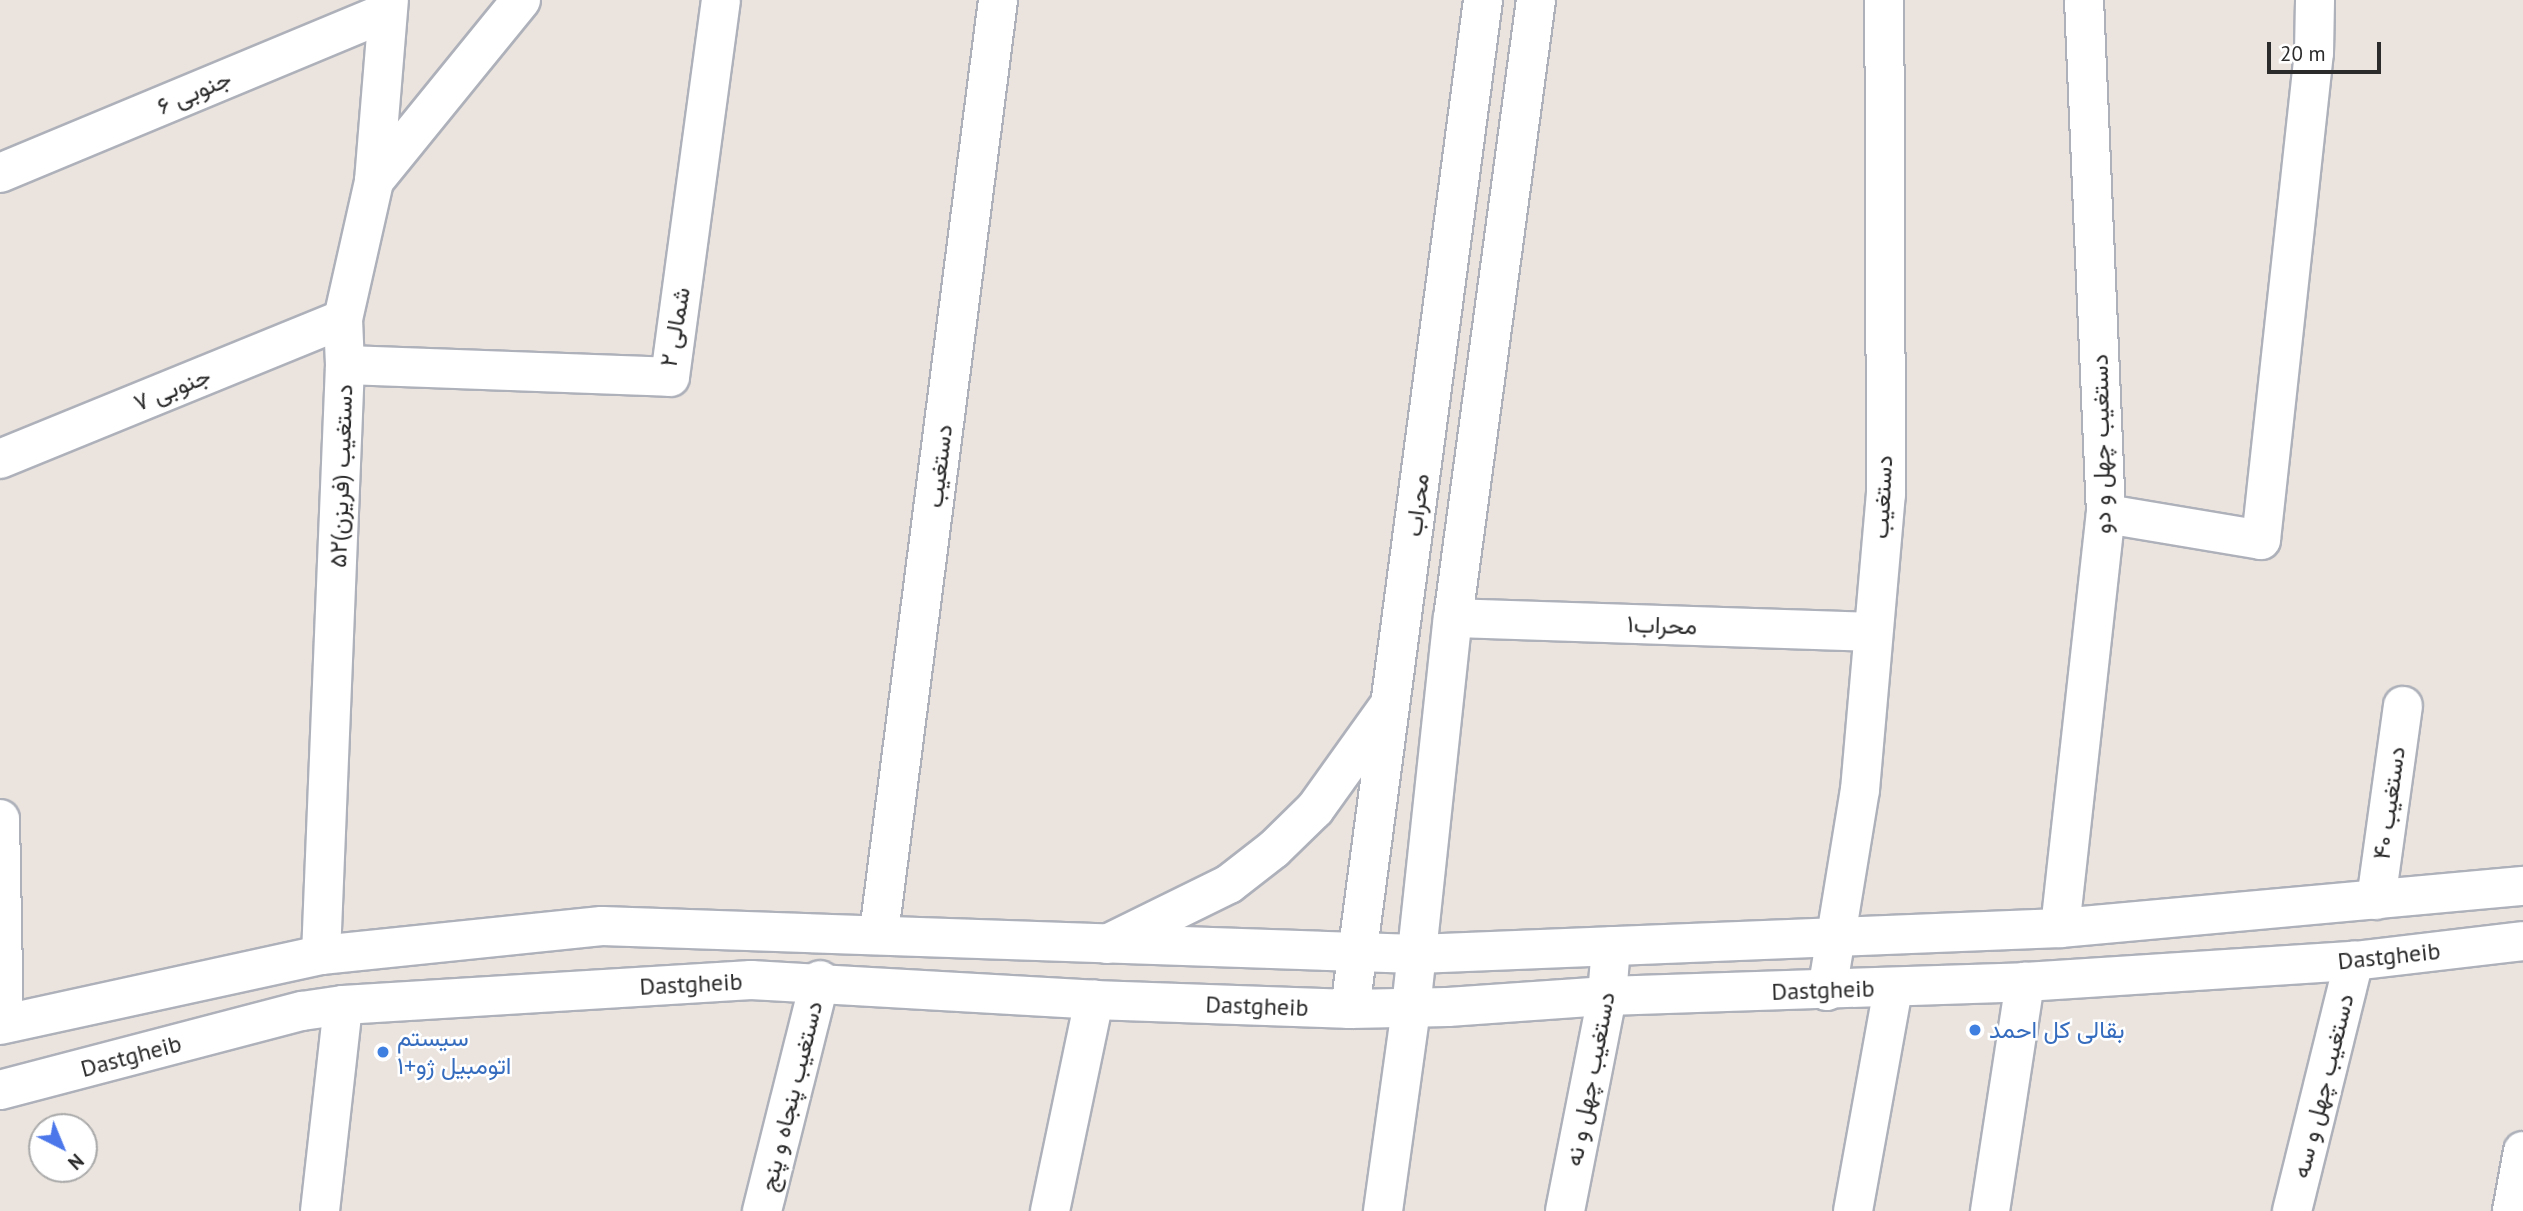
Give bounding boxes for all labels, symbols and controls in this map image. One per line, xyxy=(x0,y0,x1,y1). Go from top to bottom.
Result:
scale bar xyxy=(2271,28,2385,72)
text: 20 m xyxy=(2280,40,2326,67)
street label: جنوبی ۶ xyxy=(153,64,235,120)
street label: ۲ شمالی xyxy=(654,285,696,369)
street label: دستغیب چهل و دو xyxy=(2085,354,2117,534)
street label: جنوبی ۷ xyxy=(129,361,215,417)
street label: دستغیب (فریزن)۵۲ xyxy=(323,384,359,568)
street label: دستغیب xyxy=(920,423,958,509)
street label: دستغیب xyxy=(1865,454,1899,540)
street label: محراب xyxy=(1399,472,1435,538)
street label: محراب۱ xyxy=(1626,609,1698,641)
street label: دستغیب ۴۰ xyxy=(2367,745,2411,861)
street label: Dastgheib xyxy=(2336,936,2442,976)
street label: Dastgheib xyxy=(639,967,743,1001)
street label: Dastgheib xyxy=(1771,974,1875,1006)
street label: دستغیب چهل و نه xyxy=(1559,989,1621,1169)
street label: Dastgheib xyxy=(1205,990,1309,1022)
street label: دستغیب چهل و سه xyxy=(2286,991,2360,1181)
street label: دستغیب پنجاه و پنج xyxy=(753,998,829,1194)
place label: بقالی کل احمد xyxy=(1989,1016,2124,1044)
marker: بقالی کل احمد xyxy=(1967,1022,1983,1038)
place label: سیستم اتومبیل ژو+۱ xyxy=(397,1024,511,1080)
street label: Dastgheib xyxy=(77,1029,185,1083)
marker: سیستم اتومبیل ژو+۱ xyxy=(375,1044,391,1060)
north arrow xyxy=(28,1113,98,1183)
text: N xyxy=(63,1149,89,1175)

